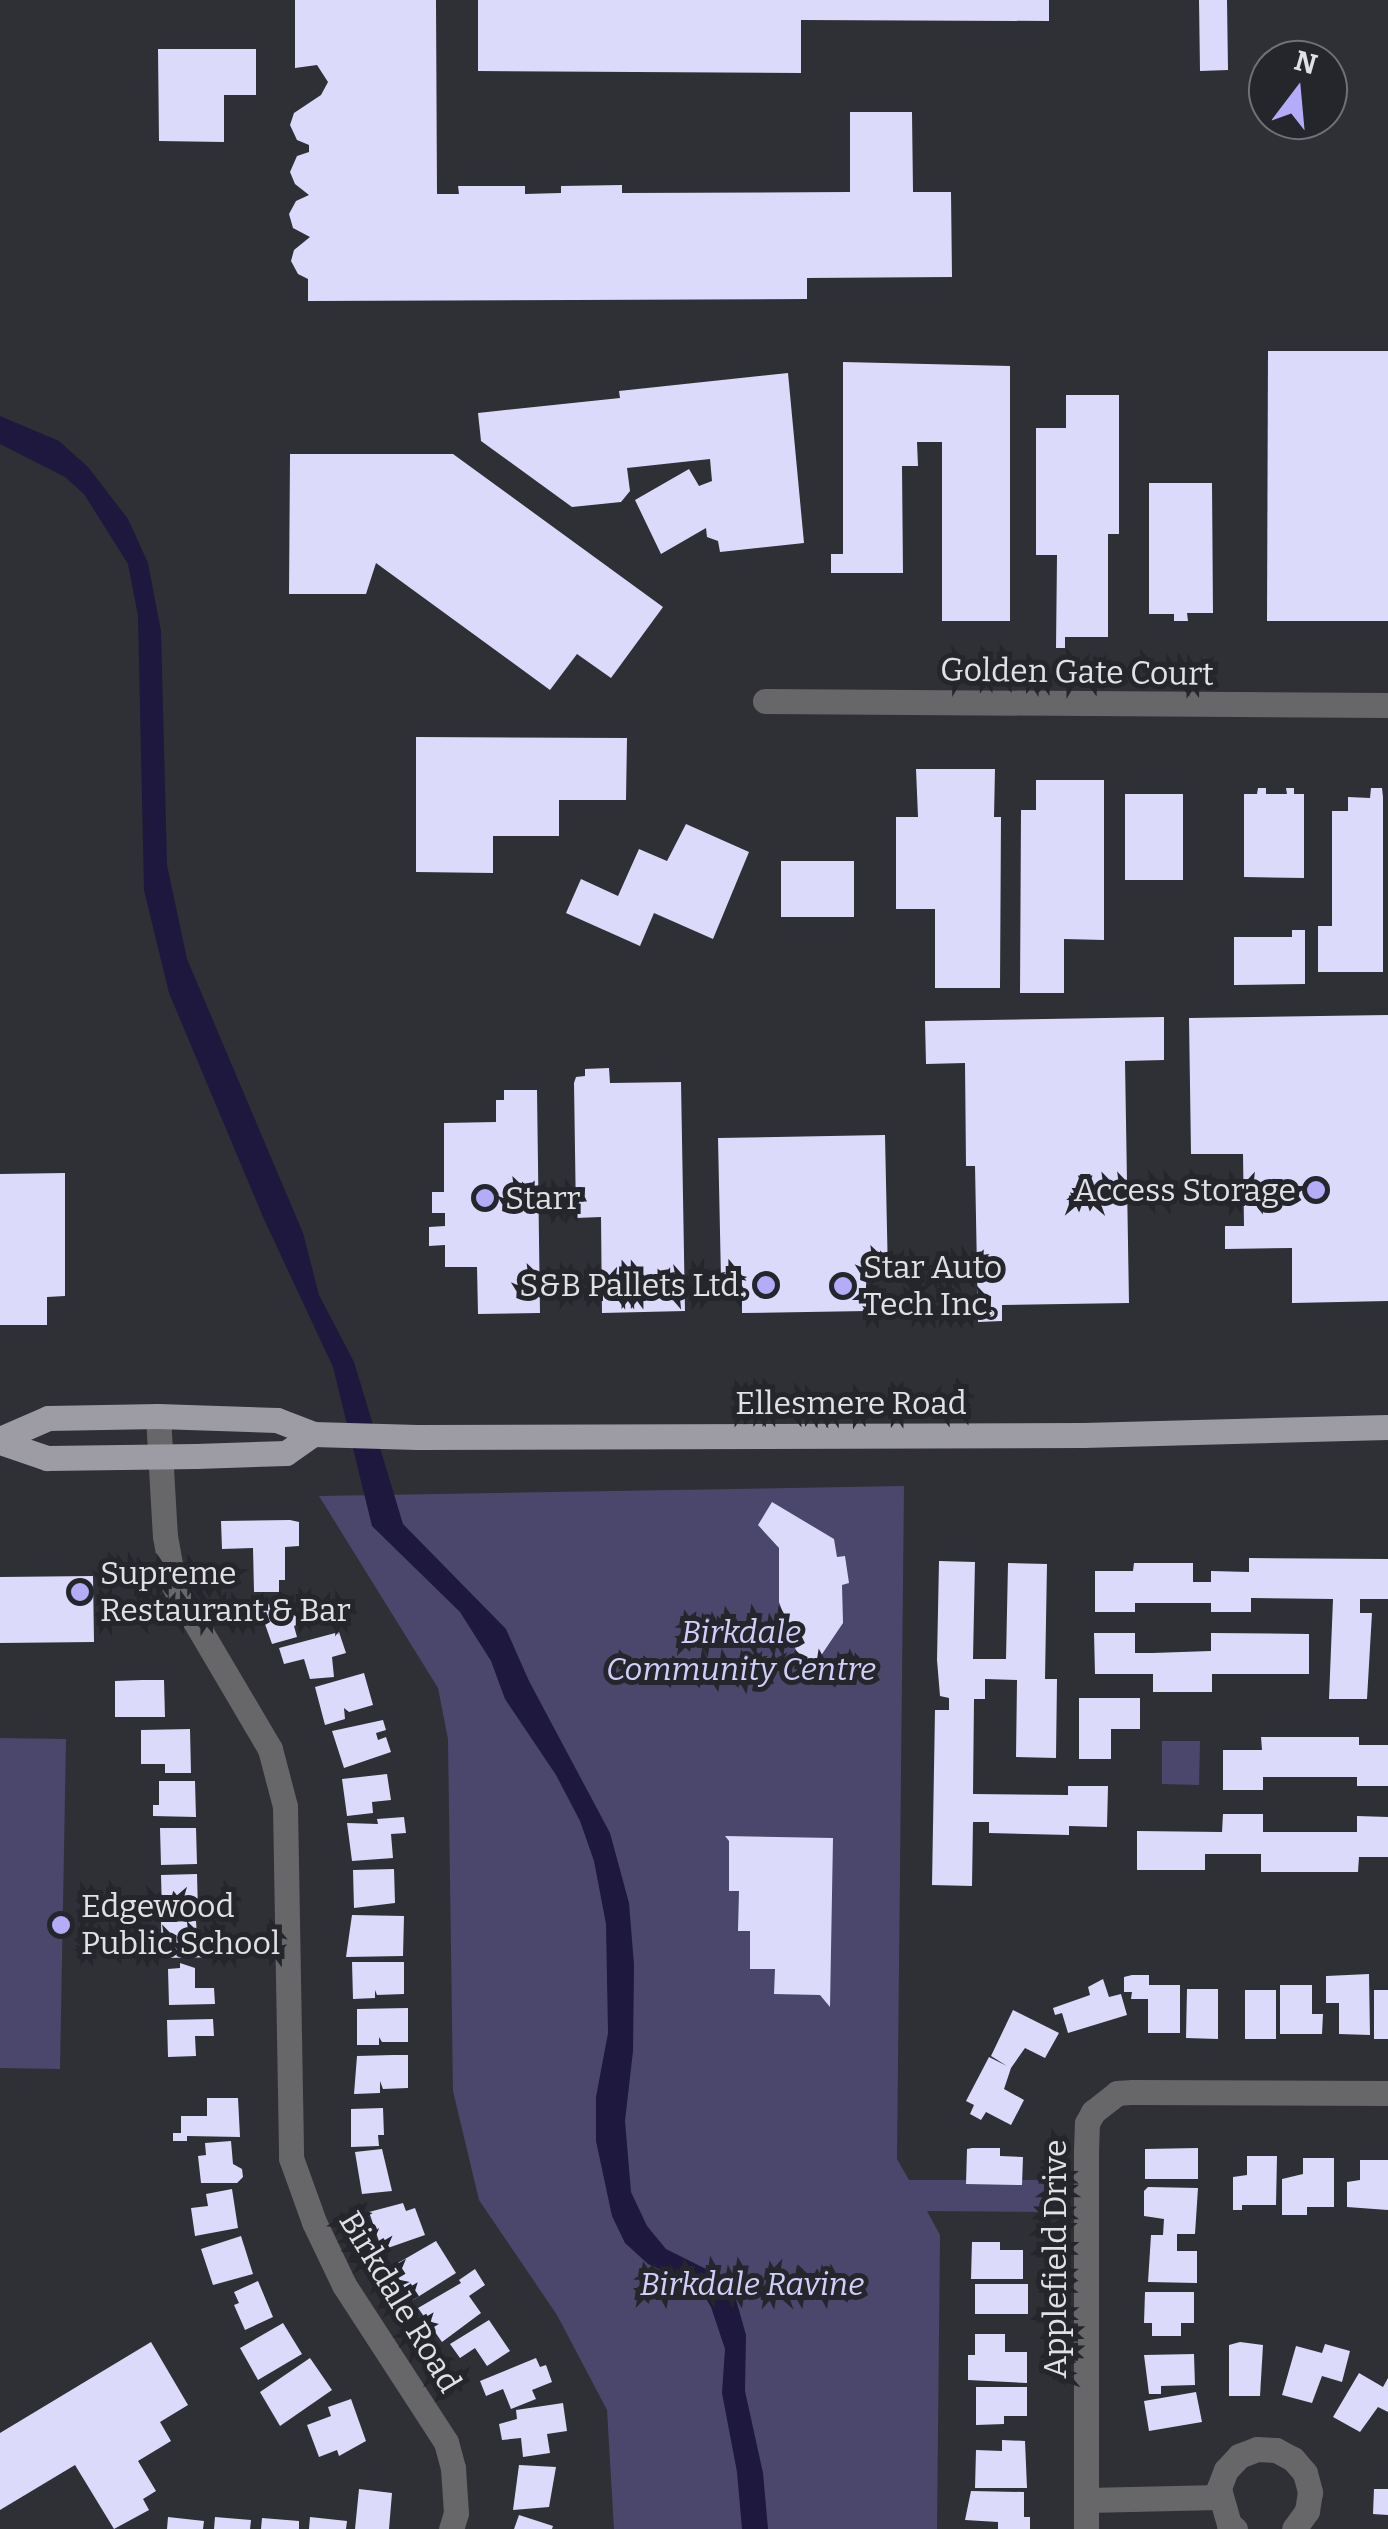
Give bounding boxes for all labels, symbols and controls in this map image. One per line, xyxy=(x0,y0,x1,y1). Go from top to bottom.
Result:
north arrow xyxy=(1248,40,1348,140)
text: N xyxy=(1291,44,1321,81)
street label: Golden Gate Court xyxy=(940,650,1214,694)
place label: Access Storage xyxy=(1074,1171,1296,1209)
place label: Starr xyxy=(505,1179,580,1217)
marker: Access Storage xyxy=(1305,1179,1327,1201)
marker: Starr xyxy=(474,1187,496,1209)
place label: Star Auto Tech Inc. xyxy=(863,1249,1002,1324)
place label: S&B Pallets Ltd. xyxy=(519,1266,746,1304)
marker: S&B Pallets Ltd. xyxy=(755,1274,777,1296)
marker: Star Auto Tech Inc. xyxy=(832,1275,854,1297)
street label: Ellesmere Road xyxy=(735,1384,967,1422)
place label: Supreme Restaurant & Bar xyxy=(100,1555,351,1630)
marker: Supreme Restaurant & Bar xyxy=(69,1581,91,1603)
park label: Birkdale Community Centre xyxy=(606,1614,876,1689)
place label: Edgewood Public School xyxy=(81,1888,280,1963)
marker: Edgewood Public School xyxy=(50,1914,72,1936)
street label: Applefield Drive xyxy=(1036,2140,1074,2378)
street label: Birkdale Road xyxy=(331,2204,469,2400)
park label: Birkdale Ravine xyxy=(640,2265,864,2303)

